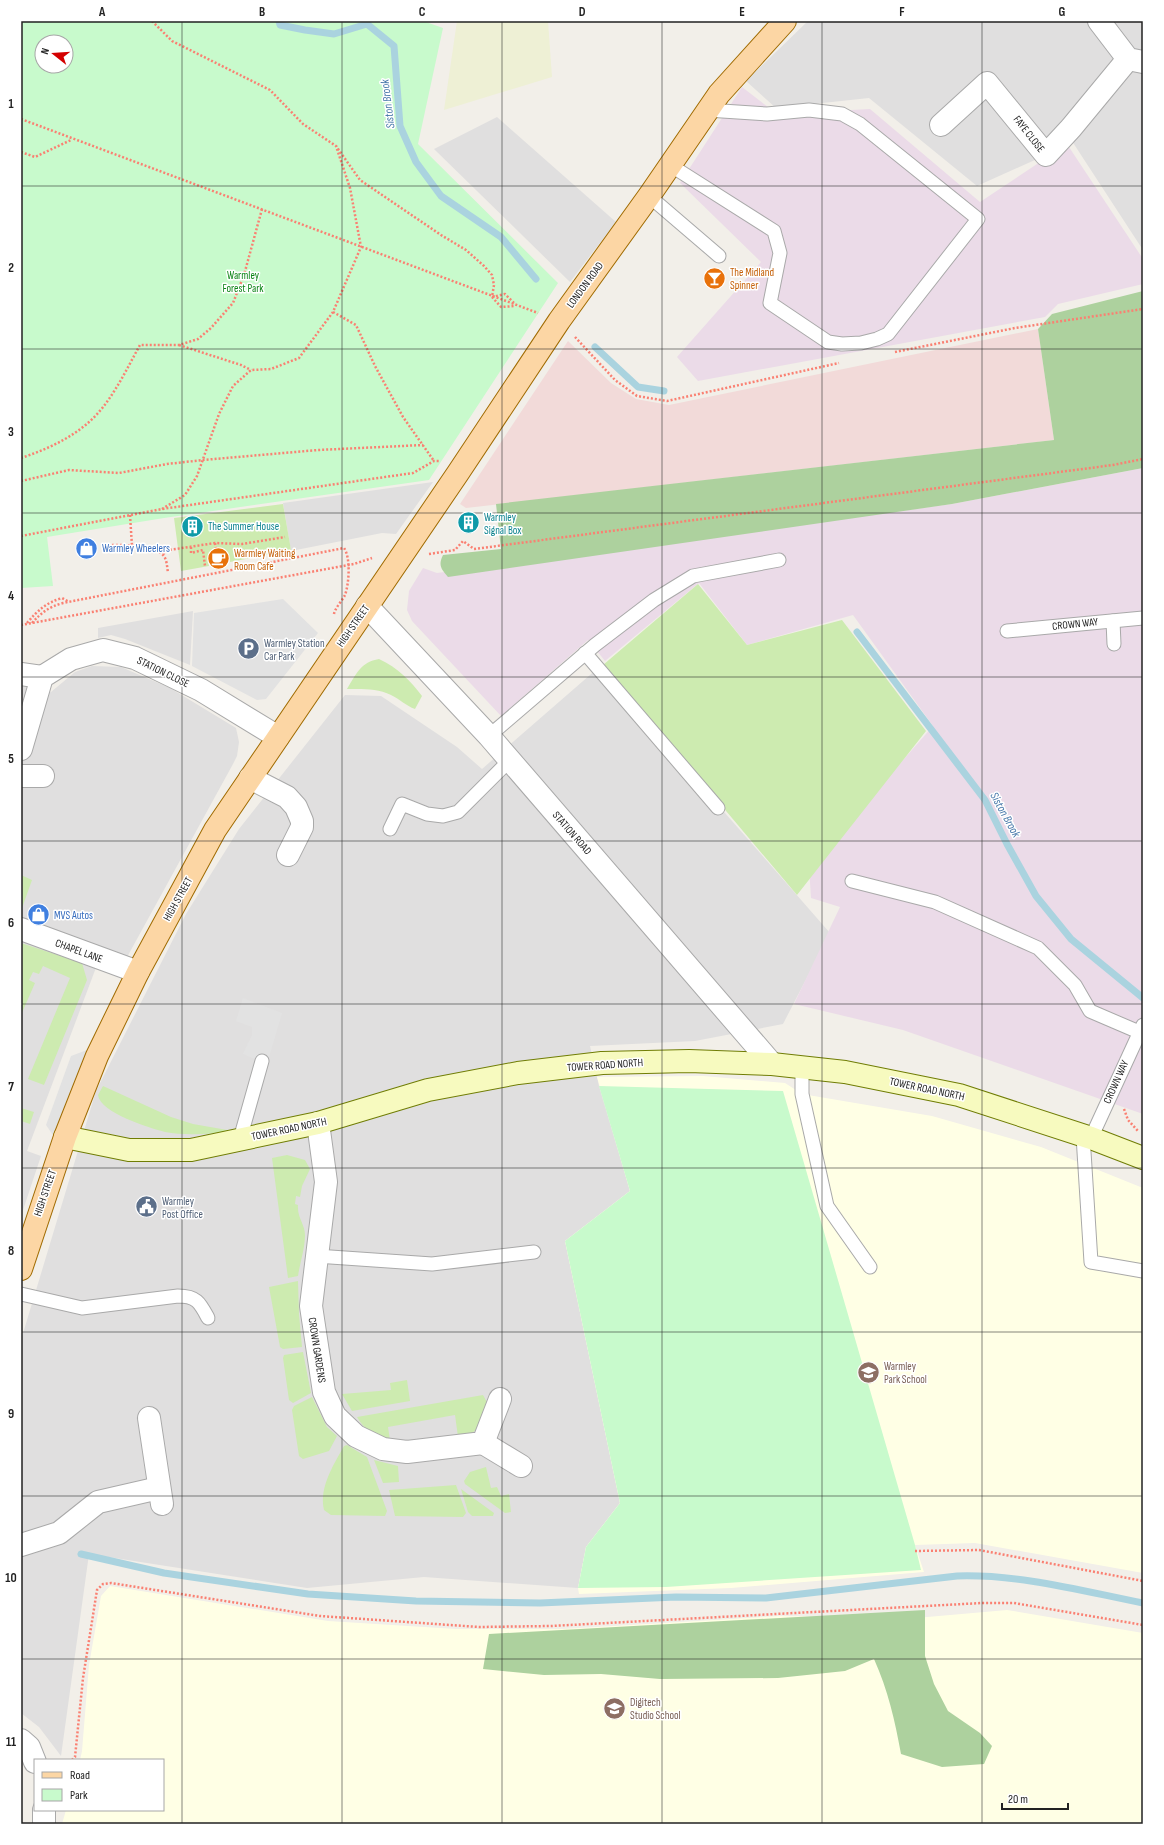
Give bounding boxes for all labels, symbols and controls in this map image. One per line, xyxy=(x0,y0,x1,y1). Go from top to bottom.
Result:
text: A xyxy=(98,4,106,20)
text: B xyxy=(259,4,265,20)
text: C xyxy=(419,4,426,20)
text: D xyxy=(579,4,586,20)
text: E xyxy=(739,4,745,20)
text: F xyxy=(899,4,905,20)
text: G xyxy=(1059,4,1066,20)
north arrow xyxy=(34,34,74,74)
text: N xyxy=(38,46,52,56)
water label: Siston Brook xyxy=(377,78,398,129)
text: 1 xyxy=(8,96,14,112)
street label: FAYE CLOSE xyxy=(1011,113,1047,155)
street label: LONDON ROAD xyxy=(564,259,606,311)
text: 2 xyxy=(8,260,14,276)
bar icon: The Midland Spinner xyxy=(701,265,727,291)
place label: The Midland Spinner xyxy=(730,266,774,292)
park label: Warmley Forest Park xyxy=(222,269,264,295)
text: 3 xyxy=(8,424,14,440)
building icon: Warmley Signal Box xyxy=(456,510,482,536)
place label: Warmley Signal Box xyxy=(484,511,521,537)
building icon: The Summer House xyxy=(180,513,206,539)
place label: The Summer House xyxy=(208,520,279,533)
shop icon: Warmley Wheelers xyxy=(74,535,100,561)
place label: Warmley Wheelers xyxy=(102,542,170,555)
cafe icon: Warmley Waiting Room Cafe xyxy=(206,546,232,572)
place label: Warmley Waiting Room Cafe xyxy=(234,547,296,573)
text: 4 xyxy=(8,588,14,604)
street label: HIGH STREET xyxy=(334,602,372,650)
street label: CROWN WAY xyxy=(1051,615,1099,633)
parking icon: Warmley Station Car Park xyxy=(236,636,262,662)
place label: Warmley Station Car Park xyxy=(264,637,325,663)
street label: STATION CLOSE xyxy=(135,654,191,690)
text: 5 xyxy=(8,751,14,767)
water label: Siston Brook xyxy=(986,790,1024,841)
street label: STATION ROAD xyxy=(550,809,594,857)
street label: HIGH STREET xyxy=(161,874,196,923)
shop icon: MVS Autos xyxy=(26,902,52,928)
place label: MVS Autos xyxy=(54,909,93,922)
text: 6 xyxy=(8,915,14,931)
street label: CHAPEL LANE xyxy=(53,936,105,966)
street label: TOWER ROAD NORTH xyxy=(566,1056,644,1074)
street label: CROWN WAY xyxy=(1101,1058,1131,1106)
street label: TOWER ROAD NORTH xyxy=(888,1075,966,1103)
text: 7 xyxy=(8,1079,14,1095)
street label: TOWER ROAD NORTH xyxy=(250,1115,328,1143)
street label: HIGH STREET xyxy=(31,1168,59,1218)
public building icon: Warmley Post Office xyxy=(133,1194,159,1220)
place label: Warmley Post Office xyxy=(162,1195,203,1221)
text: 8 xyxy=(8,1243,14,1259)
street label: CROWN GARDENS xyxy=(305,1316,329,1384)
school or university icon: Warmley Park School xyxy=(855,1359,881,1385)
place label: Warmley Park School xyxy=(884,1360,927,1386)
text: 9 xyxy=(8,1406,14,1422)
text: 10 xyxy=(5,1570,17,1586)
school or university icon: Digitech Studio School xyxy=(601,1695,627,1721)
place label: Digitech Studio School xyxy=(630,1696,681,1722)
text: 11 xyxy=(6,1734,16,1750)
legend xyxy=(34,1759,164,1811)
text: Road xyxy=(70,1768,90,1783)
scale bar xyxy=(1002,1785,1068,1811)
text: Park xyxy=(70,1788,88,1803)
text: 20 m xyxy=(1008,1792,1028,1807)

